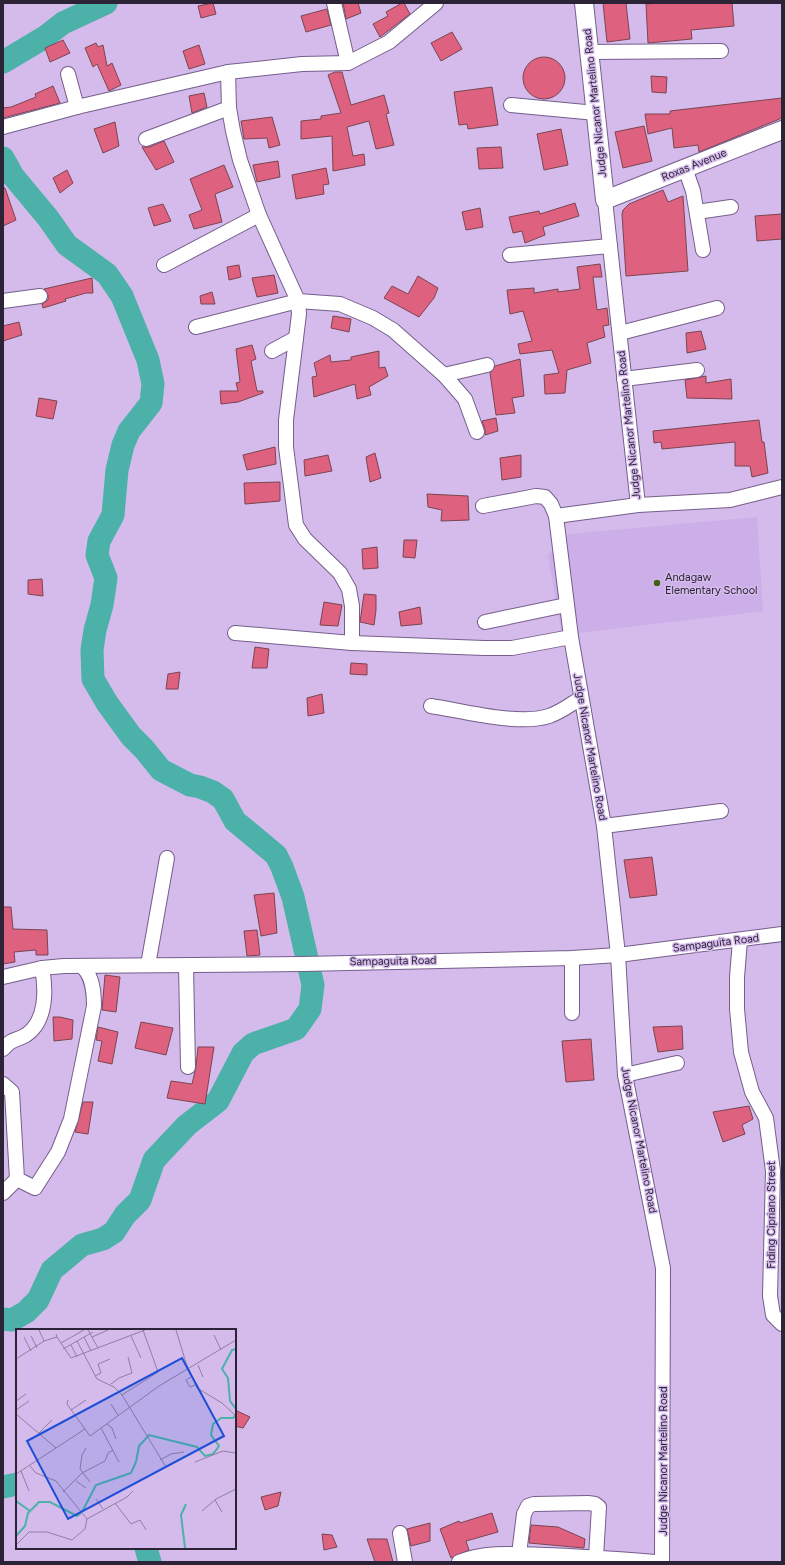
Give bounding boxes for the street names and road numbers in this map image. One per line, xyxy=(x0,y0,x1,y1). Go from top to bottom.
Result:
street label: Judge Nicanor Martelino Road xyxy=(581,28,609,178)
street label: Roxas Avenue xyxy=(660,146,728,184)
street label: Judge Nicanor Martelino Road xyxy=(615,350,643,500)
street label: Judge Nicanor Martelino Road xyxy=(571,672,609,822)
street label: Sampaguita Road xyxy=(672,931,760,955)
street label: Sampaguita Road xyxy=(350,954,436,968)
street label: Judge Nicanor Martelino Road xyxy=(618,1065,660,1215)
street label: Fiding Cipriano Street xyxy=(765,1161,778,1269)
street label: Judge Nicanor Martelino Road xyxy=(657,1386,670,1536)

